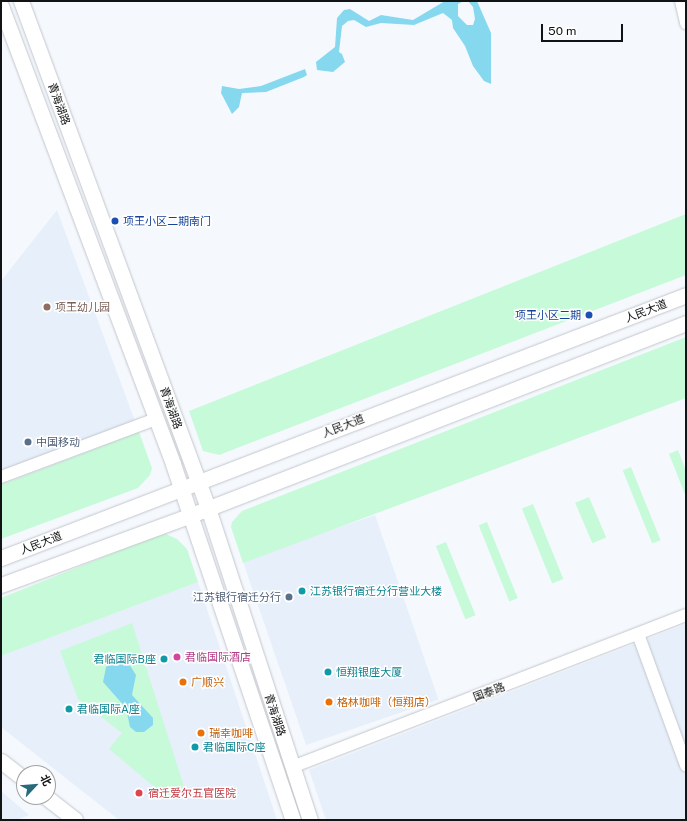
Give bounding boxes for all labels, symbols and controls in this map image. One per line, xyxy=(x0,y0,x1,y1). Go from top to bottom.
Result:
scale bar xyxy=(543,16,625,42)
text: 50 m xyxy=(548,24,576,38)
street label: 青海湖路 xyxy=(45,81,73,127)
place label: 项王小区二期南门 xyxy=(123,214,211,228)
marker: 项王小区二期南门 xyxy=(110,216,120,226)
street label: 人民大道 xyxy=(623,297,669,325)
place label: 项王幼儿园 xyxy=(55,300,110,314)
marker: 项王幼儿园 xyxy=(42,302,52,312)
place label: 项王小区二期 xyxy=(515,308,581,322)
marker: 项王小区二期 xyxy=(584,310,594,320)
street label: 青海湖路 xyxy=(157,385,185,431)
street label: 人民大道 xyxy=(320,412,366,440)
place label: 中国移动 xyxy=(36,435,80,449)
marker: 中国移动 xyxy=(23,437,33,447)
street label: 人民大道 xyxy=(18,529,64,557)
place label: 江苏银行宿迁分行营业大楼 xyxy=(310,584,442,598)
marker: 江苏银行宿迁分行营业大楼 xyxy=(297,586,307,596)
place label: 江苏银行宿迁分行 xyxy=(193,590,281,604)
marker: 江苏银行宿迁分行 xyxy=(284,592,294,602)
place label: 君临国际酒店 xyxy=(185,650,251,664)
place label: 君临国际B座 xyxy=(94,652,156,666)
marker: 君临国际酒店 xyxy=(172,652,182,662)
marker: 君临国际B座 xyxy=(159,654,169,664)
place label: 恒翔银座大厦 xyxy=(336,665,402,679)
marker: 恒翔银座大厦 xyxy=(323,667,333,677)
place label: 广顺兴 xyxy=(191,675,224,689)
marker: 广顺兴 xyxy=(178,677,188,687)
street label: 国泰路 xyxy=(471,680,507,704)
street label: 青海湖路 xyxy=(262,692,288,738)
place label: 格林咖啡（恒翔店） xyxy=(337,695,436,709)
marker: 格林咖啡（恒翔店） xyxy=(324,697,334,707)
place label: 君临国际A座 xyxy=(77,702,140,716)
marker: 君临国际A座 xyxy=(64,704,74,714)
place label: 瑞幸咖啡 xyxy=(209,726,253,740)
marker: 瑞幸咖啡 xyxy=(196,728,206,738)
place label: 君临国际C座 xyxy=(203,740,266,754)
marker: 君临国际C座 xyxy=(190,742,200,752)
north arrow xyxy=(16,765,56,805)
text: 北 xyxy=(38,773,54,788)
place label: 宿迁爱尔五官医院 xyxy=(148,786,236,800)
marker: 宿迁爱尔五官医院 xyxy=(133,787,145,799)

